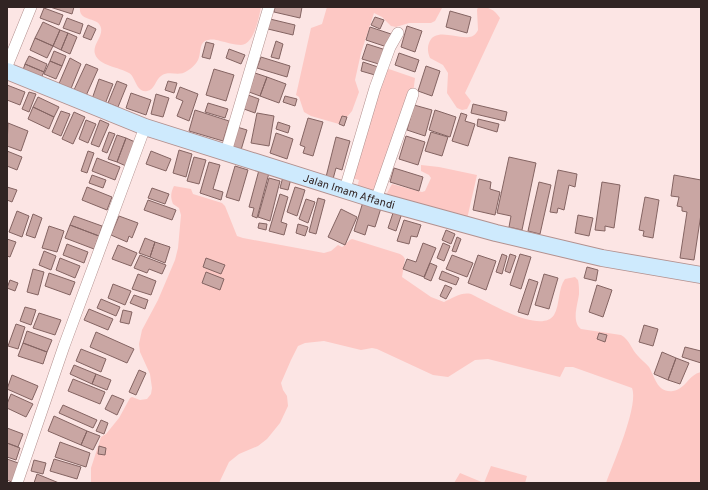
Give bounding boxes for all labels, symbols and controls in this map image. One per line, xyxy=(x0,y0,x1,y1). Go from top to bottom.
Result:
street label: Jalan Imam Affandi xyxy=(301,171,396,213)

